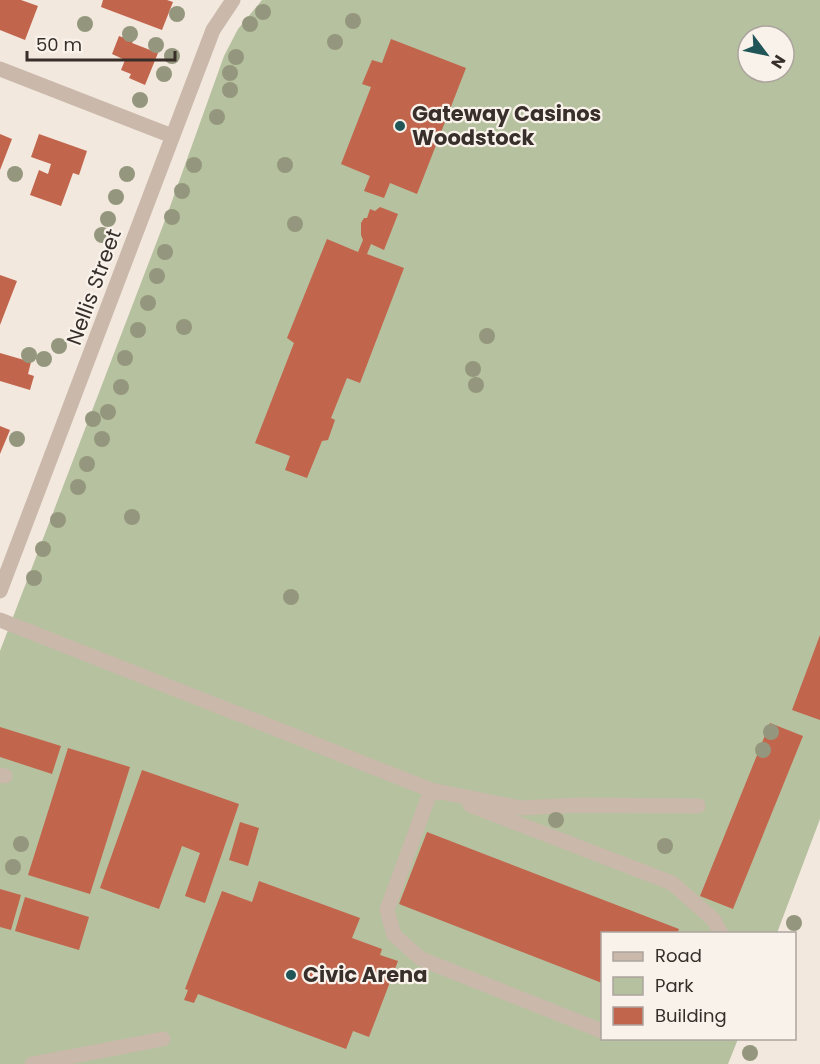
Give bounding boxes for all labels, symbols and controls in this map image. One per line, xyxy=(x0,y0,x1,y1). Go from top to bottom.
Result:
scale bar xyxy=(27,24,176,62)
north arrow xyxy=(736,24,796,84)
text: 50 m xyxy=(36,32,82,57)
text: N xyxy=(765,50,791,73)
place label: Gateway Casinos Woodstock xyxy=(412,99,601,152)
marker: Gateway Casinos Woodstock xyxy=(393,119,407,133)
street label: Nellis Street xyxy=(59,225,128,349)
legend xyxy=(601,932,796,1040)
text: Road xyxy=(655,943,702,968)
place label: Civic Arena xyxy=(303,960,428,989)
marker: Civic Arena xyxy=(284,968,298,982)
text: Park xyxy=(655,973,694,998)
text: Building xyxy=(655,1003,727,1028)

